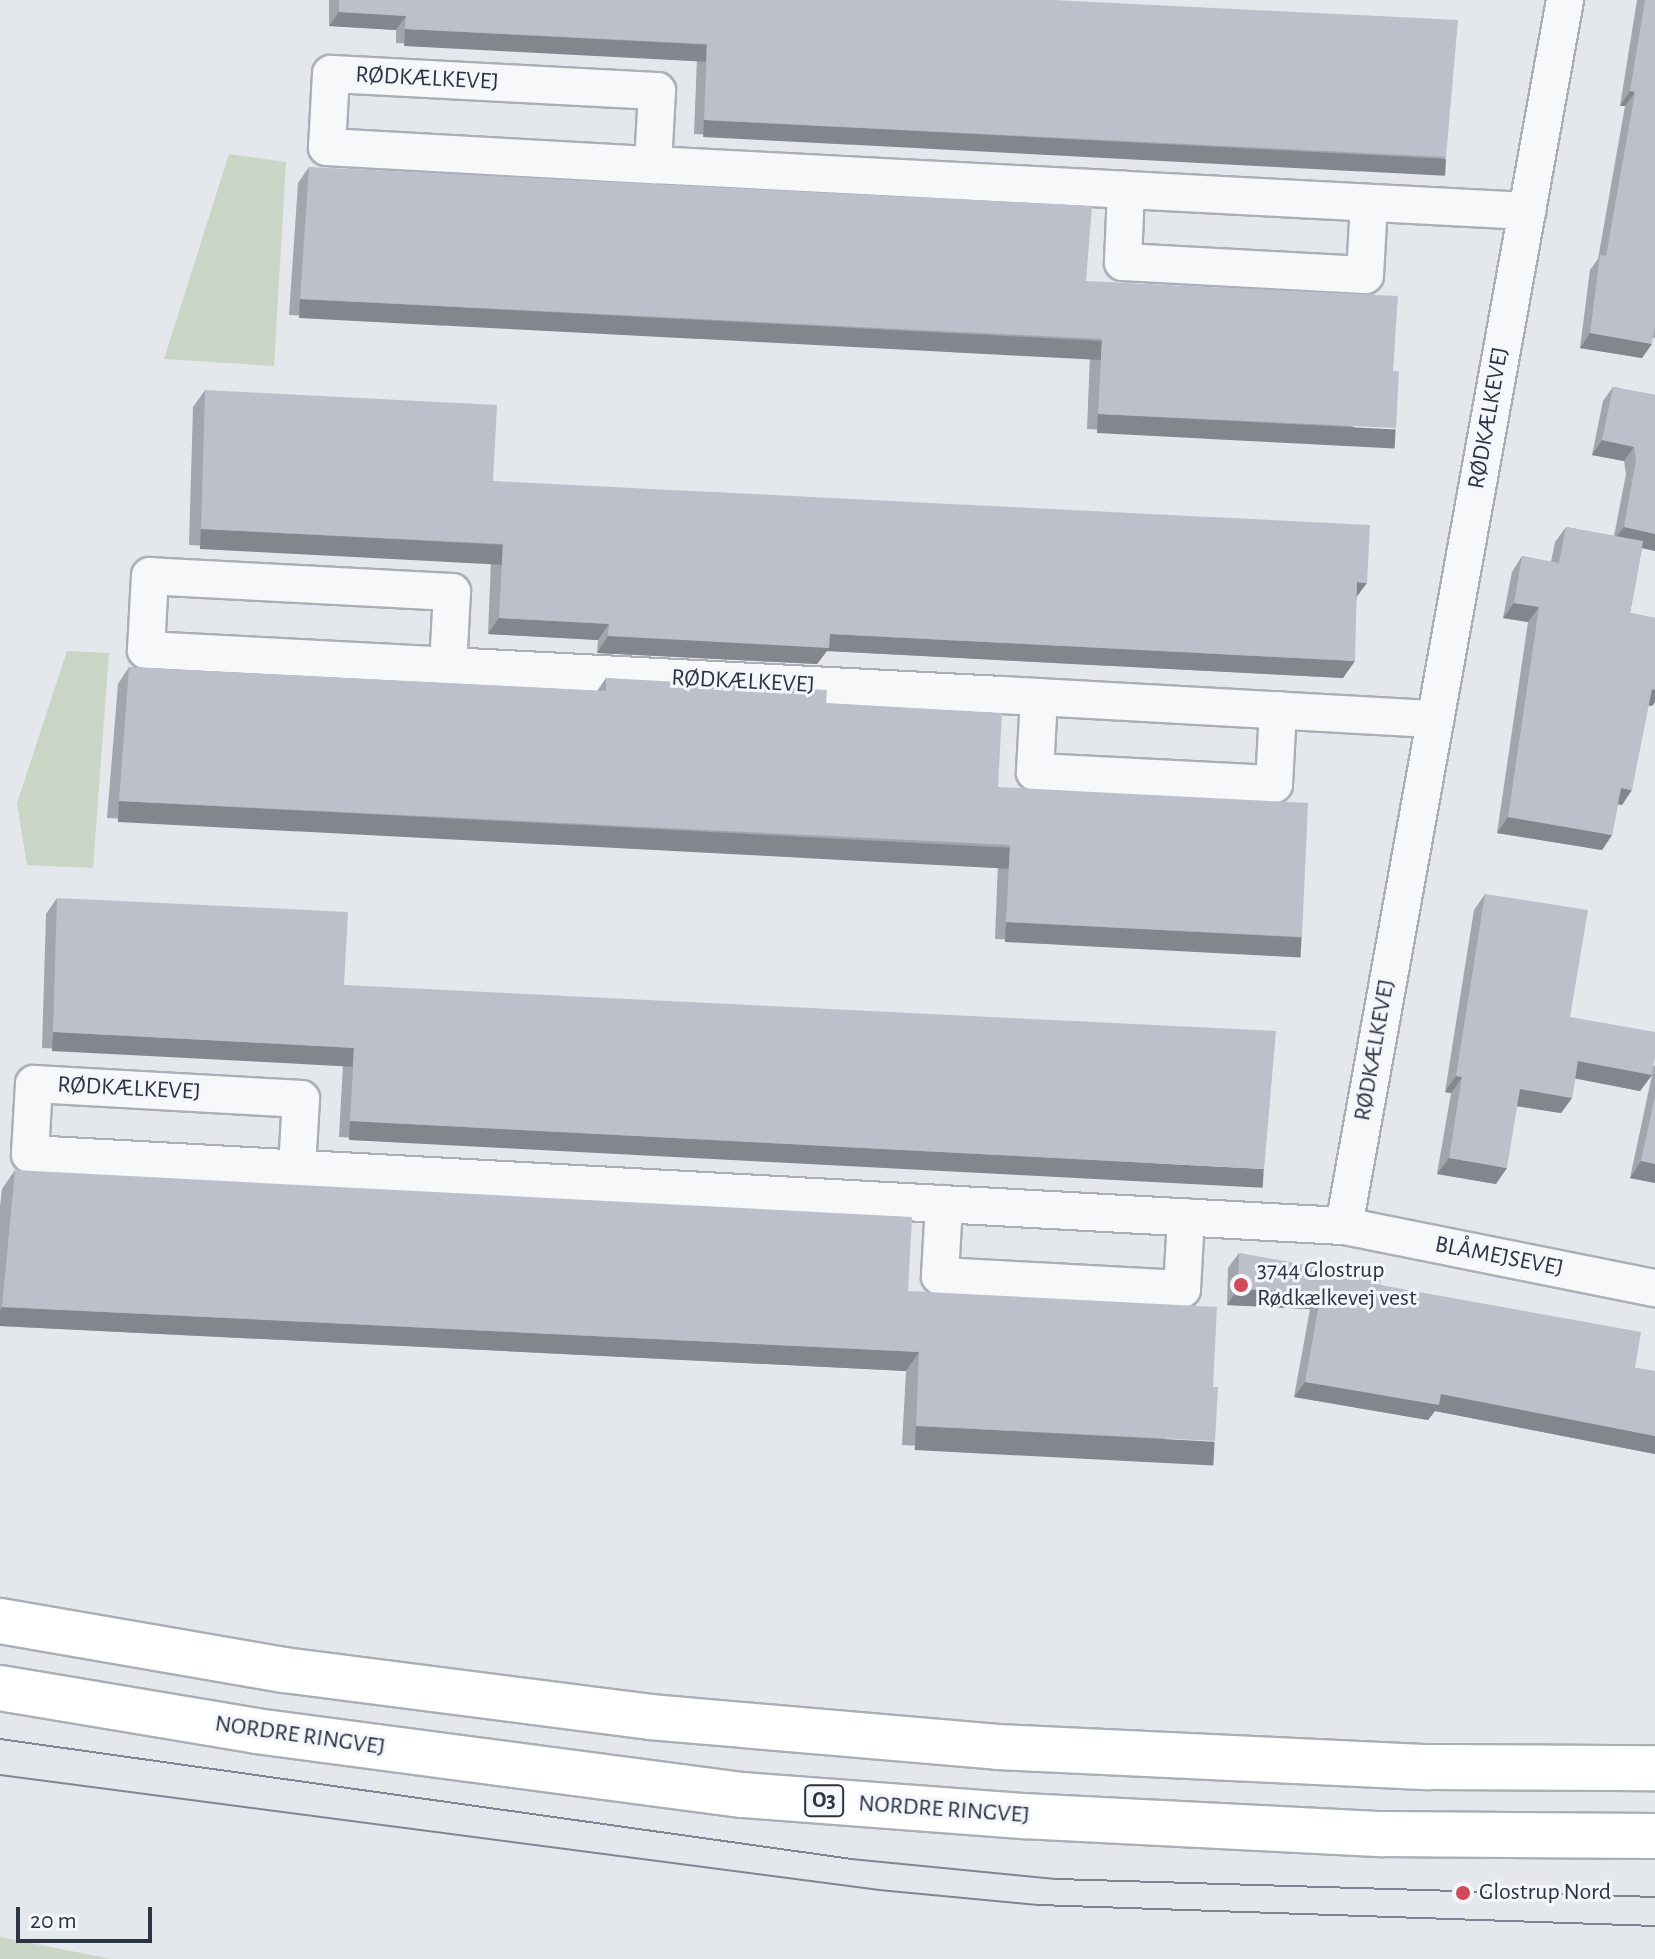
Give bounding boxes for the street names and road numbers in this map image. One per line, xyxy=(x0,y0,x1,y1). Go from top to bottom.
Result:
street label: RØDKÆLKEVEJ xyxy=(355,61,499,97)
street label: RØDKÆLKEVEJ xyxy=(1462,345,1516,491)
street label: RØDKÆLKEVEJ xyxy=(671,664,815,700)
street label: RØDKÆLKEVEJ xyxy=(1348,977,1402,1123)
street label: RØDKÆLKEVEJ xyxy=(57,1071,201,1107)
street label: BLÅMEJSEVEJ xyxy=(1432,1230,1566,1284)
street label: NORDRE RINGVEJ xyxy=(213,1710,387,1762)
road number: O3 xyxy=(804,1783,844,1819)
street label: NORDRE RINGVEJ xyxy=(857,1790,1031,1830)

